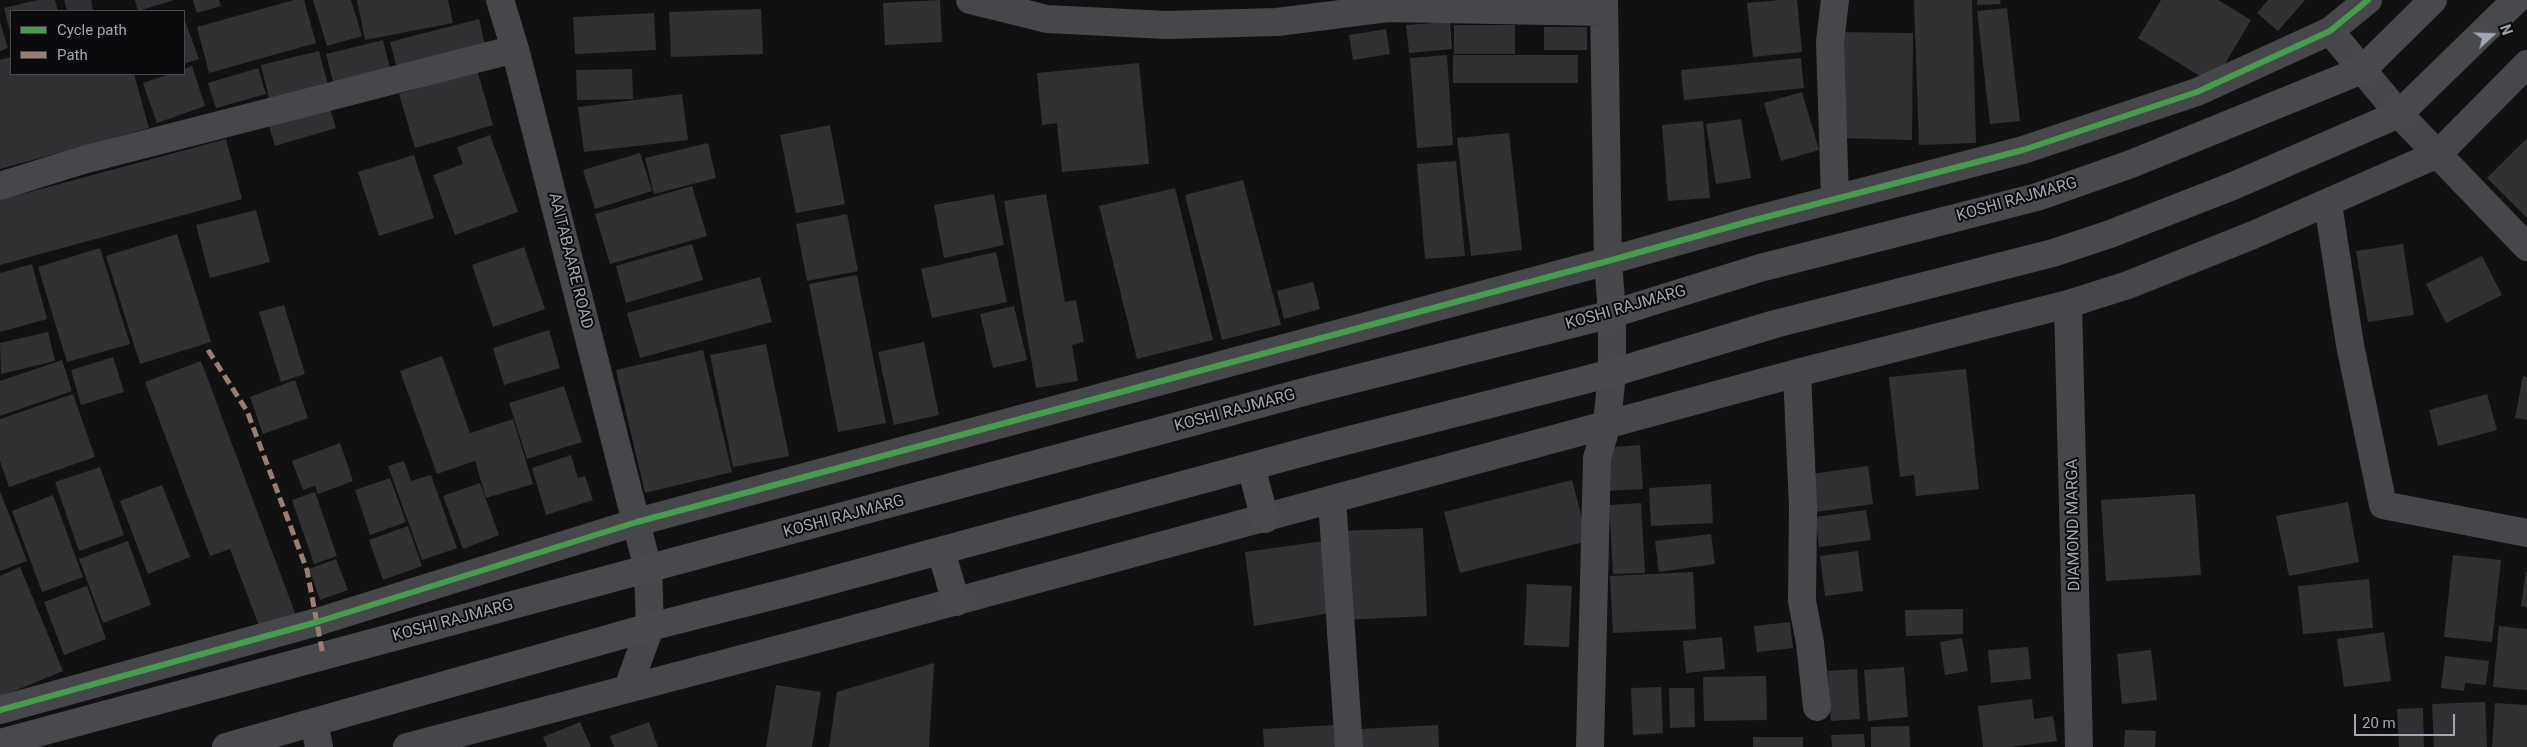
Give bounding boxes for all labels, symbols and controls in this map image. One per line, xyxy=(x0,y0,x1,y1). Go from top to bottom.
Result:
legend xyxy=(10,10,185,75)
north arrow xyxy=(2467,10,2517,60)
text: Cycle path xyxy=(57,21,127,39)
text: N xyxy=(2497,22,2515,37)
text: Path xyxy=(57,46,88,64)
street label: KOSHI RAJMARG xyxy=(1955,174,2079,226)
street label: AAITABAARE ROAD xyxy=(544,191,596,331)
street label: KOSHI RAJMARG xyxy=(1564,282,1688,334)
street label: KOSHI RAJMARG xyxy=(1172,386,1298,436)
street label: DIAMOND MARGA xyxy=(2063,459,2085,591)
street label: KOSHI RAJMARG xyxy=(781,492,907,542)
street label: KOSHI RAJMARG xyxy=(390,596,516,646)
scale bar xyxy=(2357,704,2458,736)
text: 20 m xyxy=(2362,714,2396,732)

